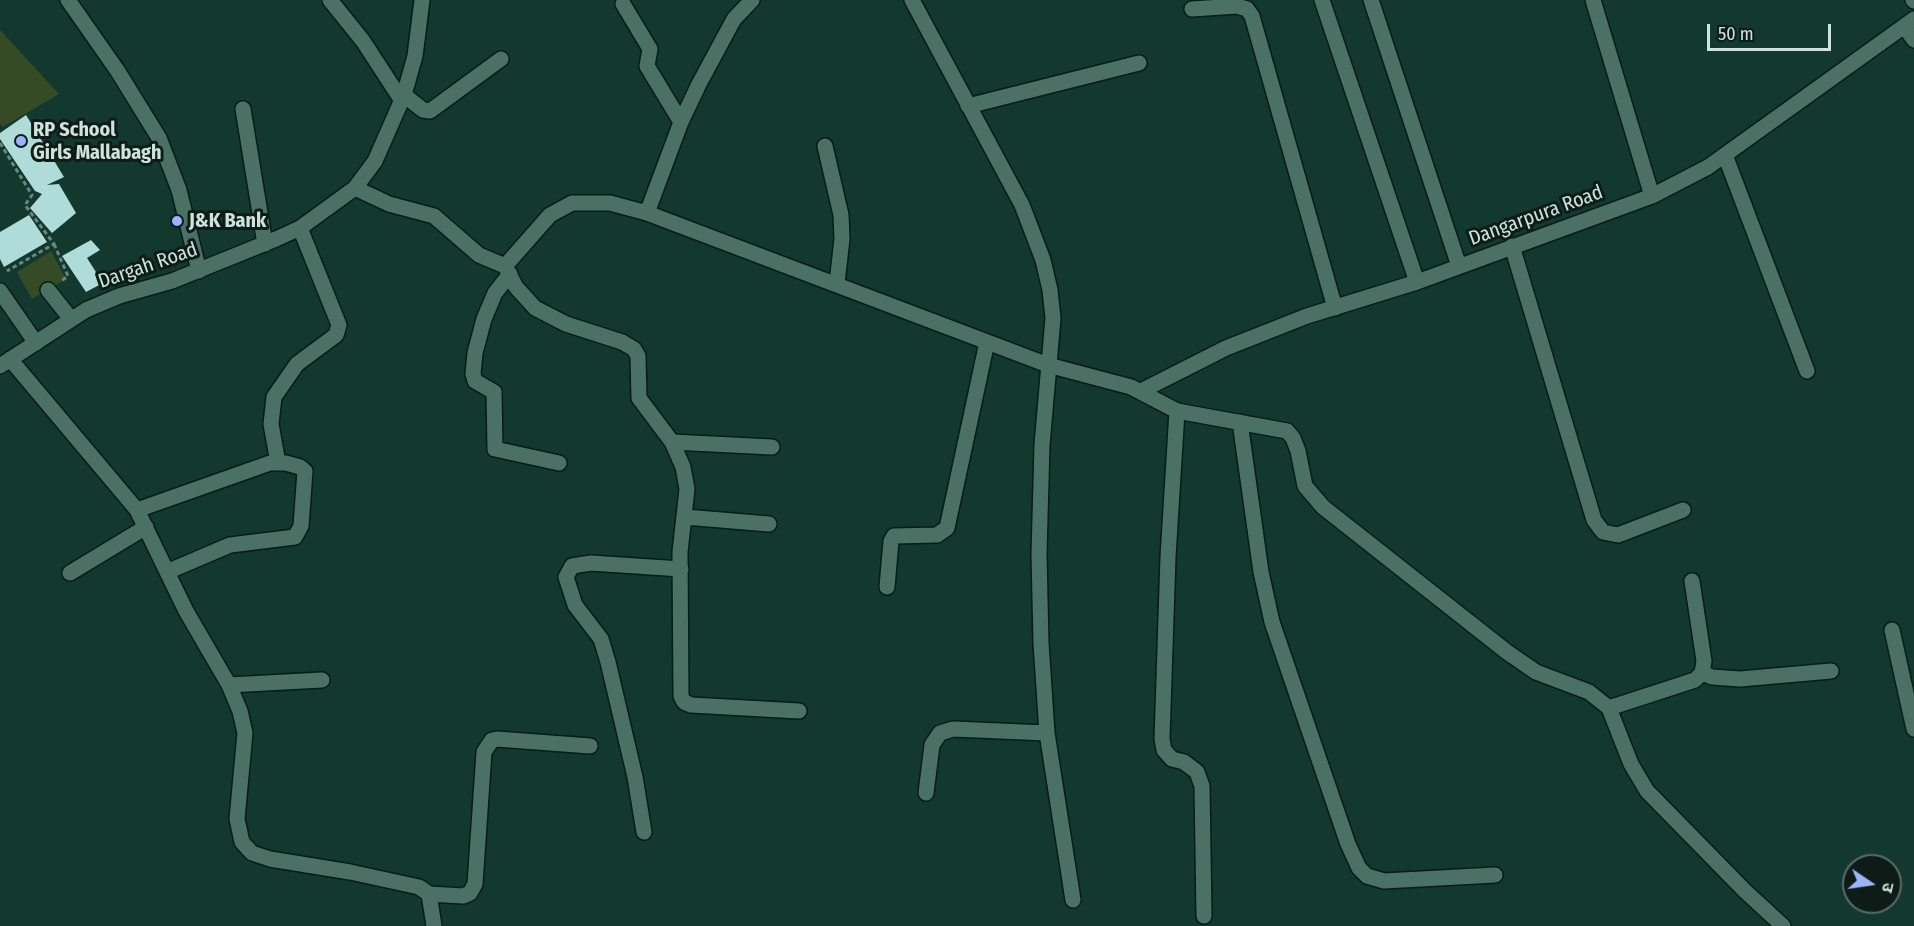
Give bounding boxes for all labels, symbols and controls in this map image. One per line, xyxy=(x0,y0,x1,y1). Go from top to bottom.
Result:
scale bar xyxy=(1710,12,1834,50)
text: 50 m xyxy=(1718,23,1754,45)
place label: RP School Girls Mallabagh xyxy=(33,118,161,165)
marker: RP School Girls Mallabagh xyxy=(14,134,28,148)
street label: Dangarpura Road xyxy=(1466,181,1606,251)
place label: J&K Bank xyxy=(189,209,266,233)
marker: J&K Bank xyxy=(170,214,184,228)
street label: Dargah Road xyxy=(95,238,201,294)
north arrow xyxy=(1842,854,1902,914)
text: उ xyxy=(1878,881,1898,894)

